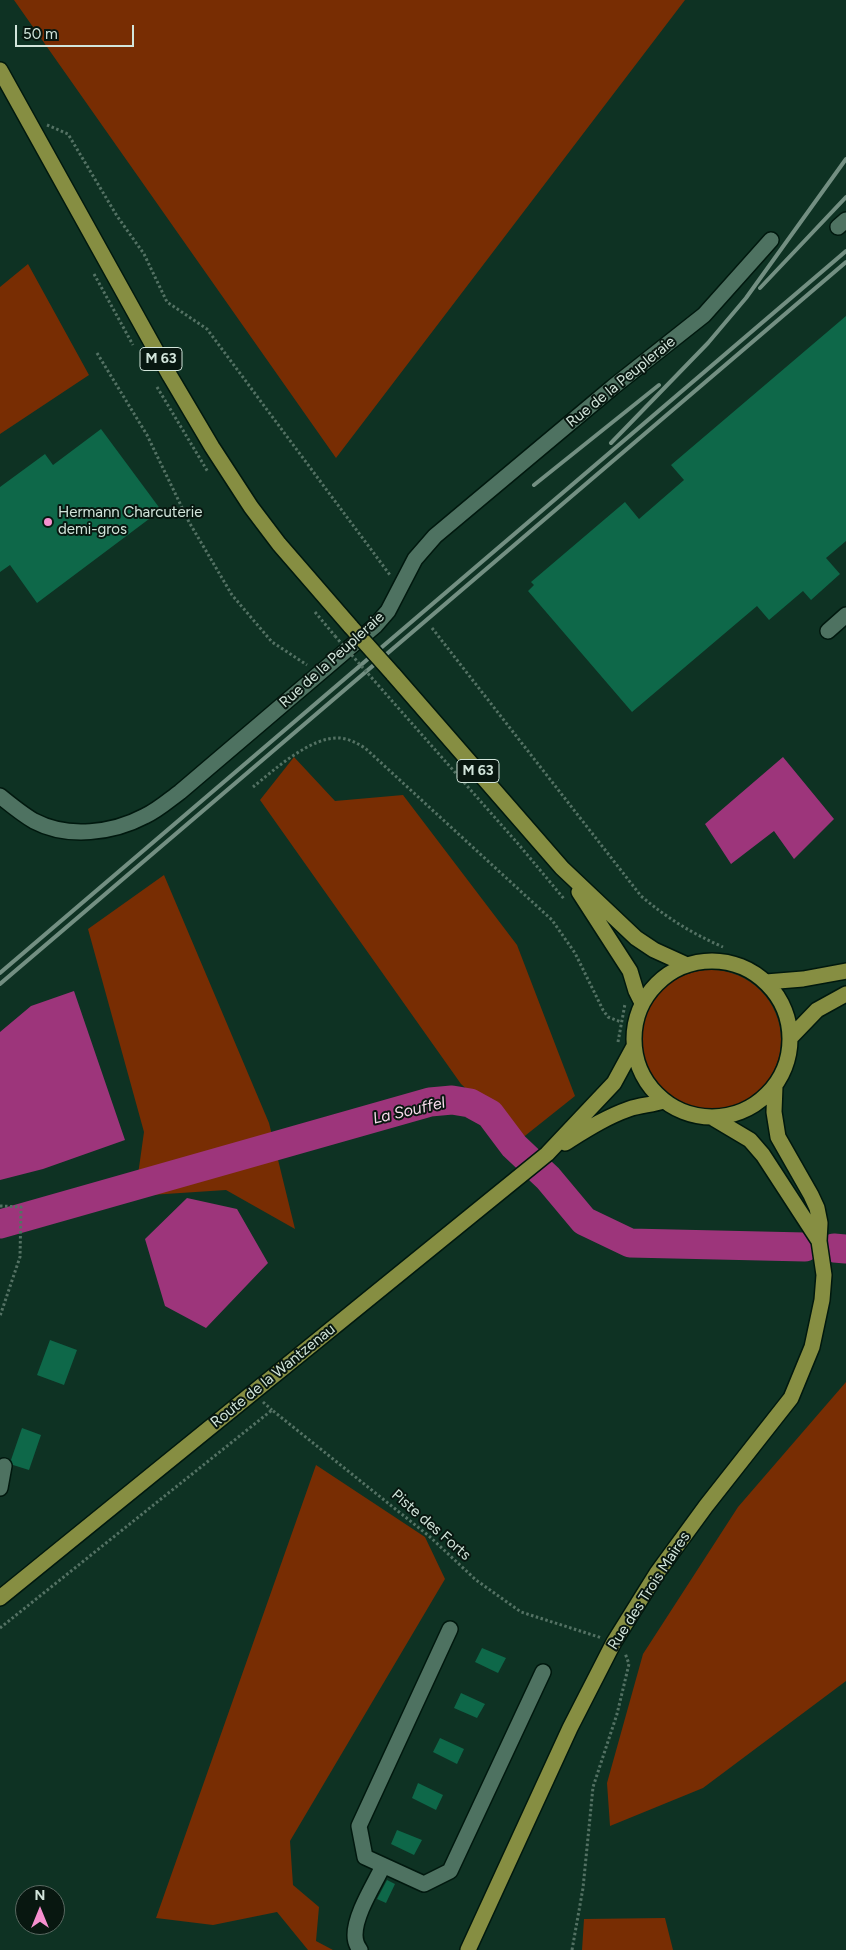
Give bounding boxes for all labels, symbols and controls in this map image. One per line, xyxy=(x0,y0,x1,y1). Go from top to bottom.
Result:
scale bar xyxy=(18,15,136,47)
text: 50 m xyxy=(23,25,58,43)
street label: Rue de la Peupleraie xyxy=(563,333,679,431)
road number: M 63 xyxy=(140,348,182,370)
place label: Hermann Charcuterie demi-gros xyxy=(58,504,202,539)
marker: Hermann Charcuterie demi-gros xyxy=(42,516,54,528)
street label: Rue de la Peupleraie xyxy=(276,608,388,712)
road number: M 63 xyxy=(457,759,499,782)
water label: La Souffel xyxy=(371,1093,447,1129)
street label: Route de la Wantzenau xyxy=(207,1320,339,1432)
street label: Piste des Forts xyxy=(388,1486,474,1564)
street label: Rue des Trois Maires xyxy=(604,1529,694,1653)
north arrow xyxy=(15,1885,65,1935)
text: N xyxy=(35,1887,45,1904)

